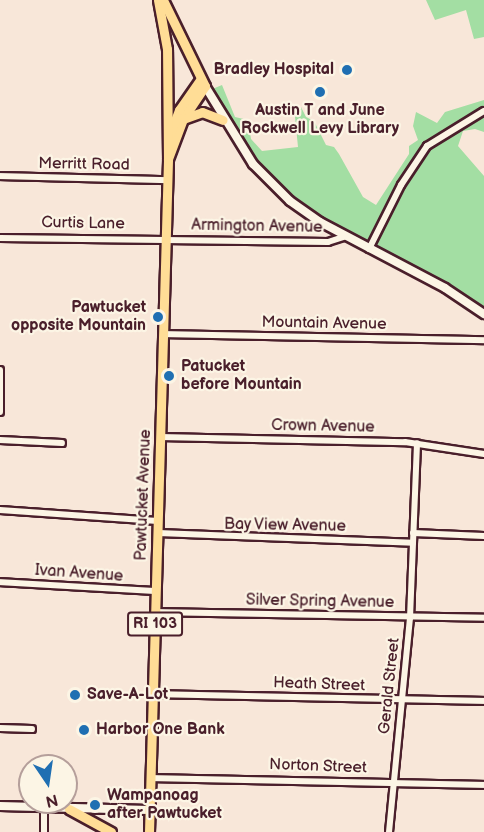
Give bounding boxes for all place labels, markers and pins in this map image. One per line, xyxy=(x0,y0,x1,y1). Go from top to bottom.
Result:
place label: Bradley Hospital xyxy=(213,60,334,80)
marker: Bradley Hospital xyxy=(338,61,356,79)
marker: Austin T and June Rockwell Levy Library xyxy=(313,85,327,99)
place label: Austin T and June Rockwell Levy Library xyxy=(241,101,399,139)
place label: Pawtucket opposite Mountain xyxy=(11,298,146,336)
marker: Pawtucket opposite Mountain xyxy=(151,310,165,324)
place label: Patucket before Mountain xyxy=(181,357,302,395)
marker: Patucket before Mountain xyxy=(162,369,176,383)
place label: Save-A-Lot xyxy=(87,685,168,705)
marker: Save-A-Lot xyxy=(68,688,82,702)
place label: Harbor One Bank xyxy=(96,720,225,740)
marker: Harbor One Bank xyxy=(77,723,91,737)
place label: Wampanoag after Pawtucket xyxy=(107,786,222,824)
marker: Wampanoag after Pawtucket xyxy=(88,798,102,812)

